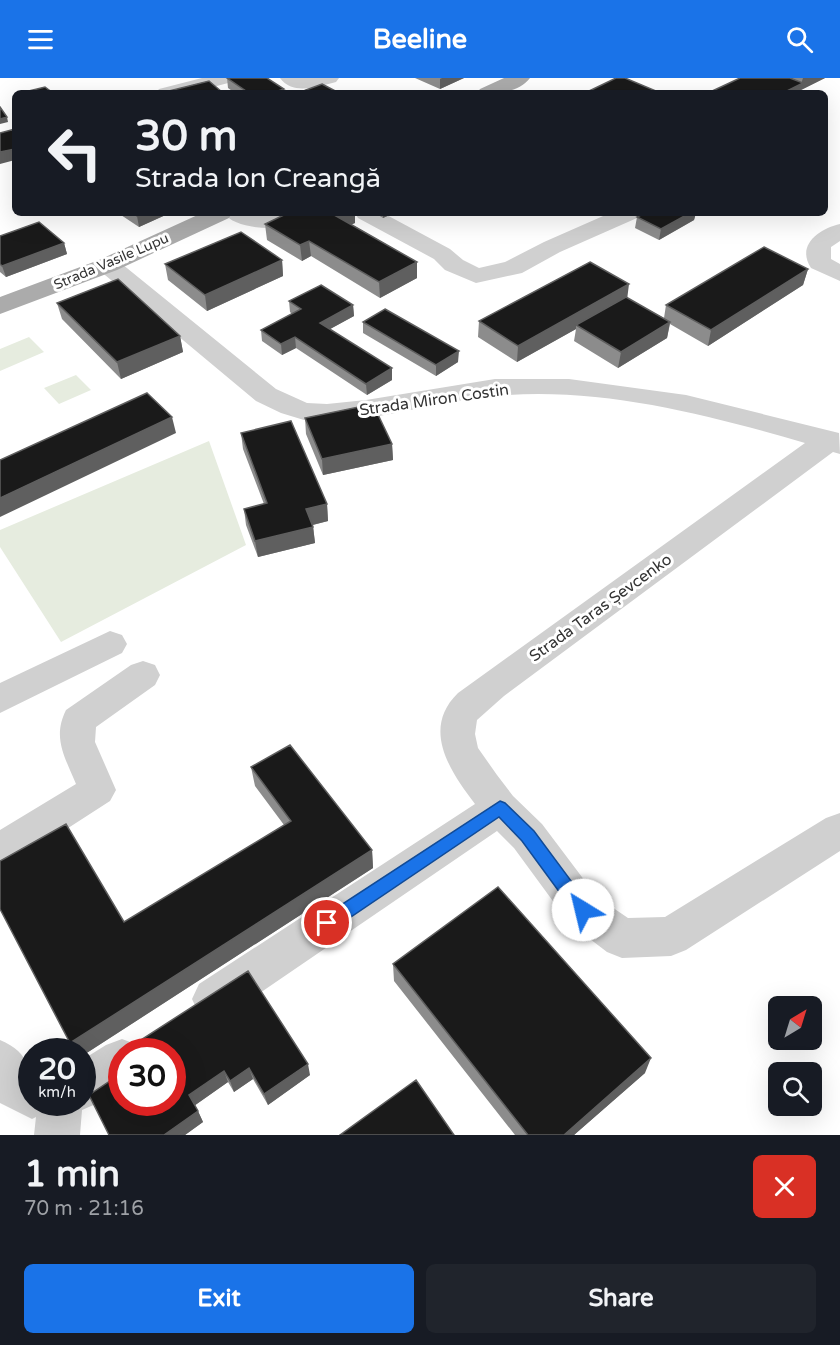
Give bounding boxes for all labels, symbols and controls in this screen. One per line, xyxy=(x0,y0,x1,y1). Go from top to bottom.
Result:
icon: menu xyxy=(24,23,57,56)
text: Beeline xyxy=(373,23,467,56)
icon: search xyxy=(783,23,816,56)
text: 30 m xyxy=(135,111,237,162)
icon: left xyxy=(36,114,114,192)
text: Strada Ion Creangă xyxy=(135,162,381,195)
street label: Strada Vasile Lupu xyxy=(51,230,171,293)
street label: Strada Miron Costin xyxy=(358,380,510,420)
street label: Strada Taras Șevcenko xyxy=(525,549,676,666)
position arrow xyxy=(551,878,615,942)
pin xyxy=(301,897,352,948)
icon: arrive xyxy=(310,906,343,939)
north arrow xyxy=(768,996,822,1050)
map controls xyxy=(768,996,822,1116)
speed limit sign: 30 xyxy=(108,1038,186,1116)
text: 20 xyxy=(38,1051,76,1088)
button: search xyxy=(768,1062,822,1116)
text: km/h xyxy=(38,1083,76,1101)
text: 1 min xyxy=(24,1153,120,1196)
button: close xyxy=(753,1155,816,1218)
text: 70 m · 21:16 xyxy=(24,1197,144,1221)
button: Exit xyxy=(24,1264,414,1333)
button: Share xyxy=(426,1264,816,1333)

